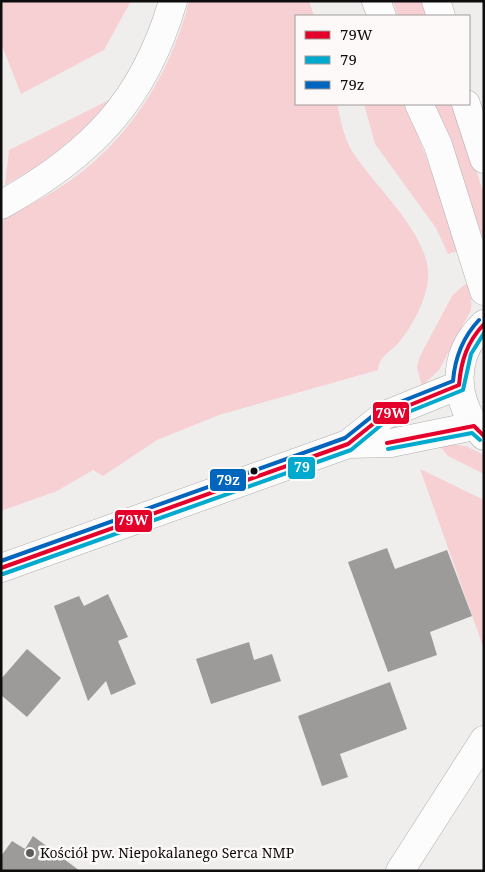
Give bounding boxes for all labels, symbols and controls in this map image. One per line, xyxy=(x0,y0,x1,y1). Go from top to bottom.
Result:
legend xyxy=(295,15,470,105)
text: 79W xyxy=(340,24,373,44)
text: 79 xyxy=(340,49,357,69)
text: 79z xyxy=(340,74,364,94)
line badge: 79W xyxy=(372,401,410,425)
text: 79W xyxy=(376,403,406,422)
line badge: 79 xyxy=(287,456,316,480)
text: 79 xyxy=(294,457,310,476)
unlabelled marker xyxy=(249,466,259,476)
line badge: 79z xyxy=(209,468,247,492)
text: 79z xyxy=(216,470,240,489)
line badge: 79W xyxy=(114,509,153,533)
text: 79W xyxy=(118,510,148,529)
place label: Kościół pw. Niepokalanego Serca NMP xyxy=(40,843,294,862)
marker: Kościół pw. Niepokalanego Serca NMP xyxy=(24,847,36,859)

